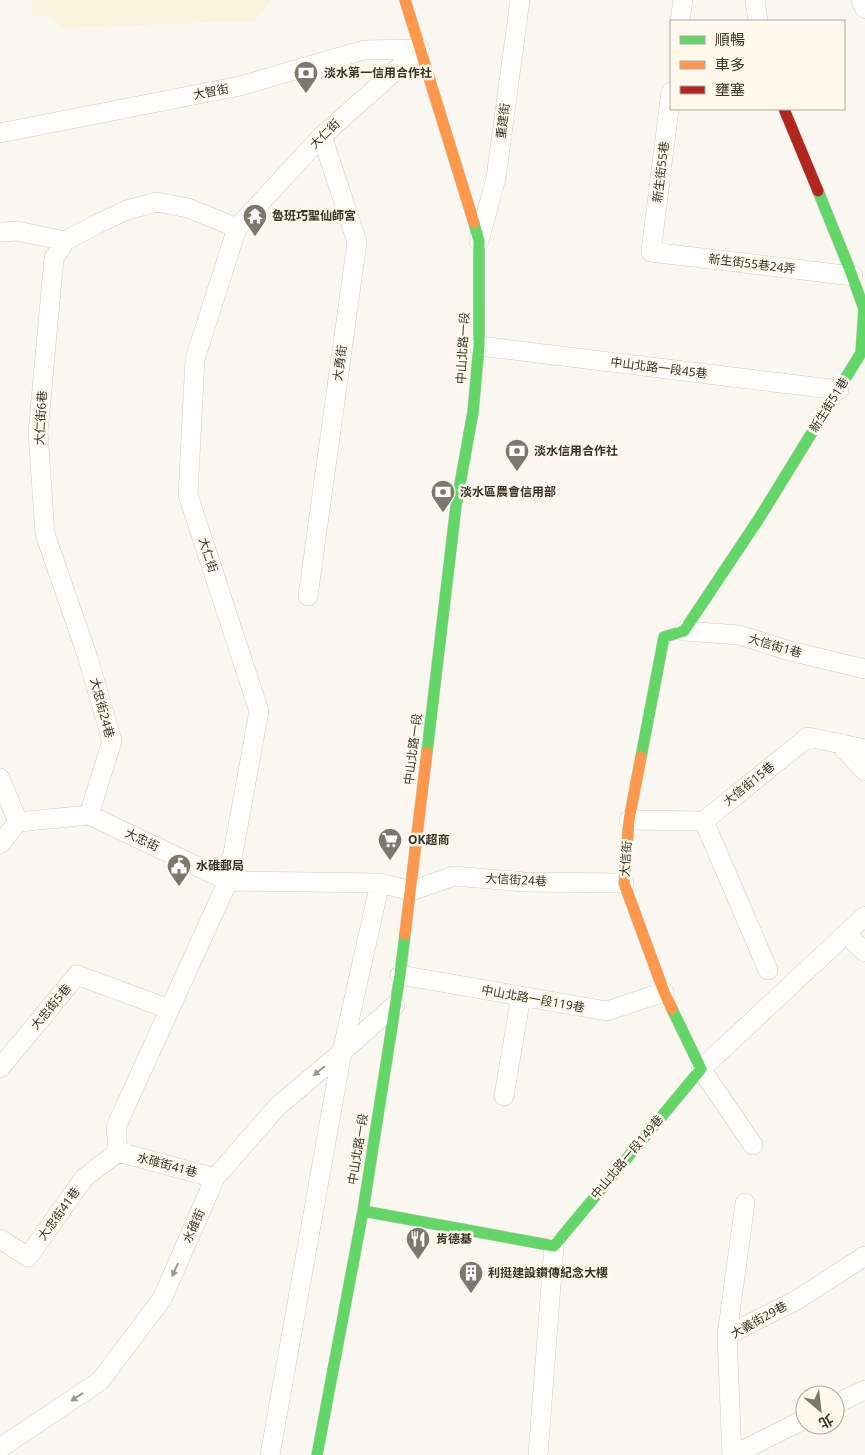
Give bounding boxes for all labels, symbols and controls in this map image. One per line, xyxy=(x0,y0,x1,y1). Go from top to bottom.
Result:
legend xyxy=(670,20,845,110)
text: 順暢 xyxy=(715,29,745,49)
text: 車多 xyxy=(715,54,745,74)
bank icon: 淡水第一信用合作社 xyxy=(293,60,319,94)
place label: 淡水第一信用合作社 xyxy=(324,64,432,81)
text: 壅塞 xyxy=(715,79,745,99)
street label: 大智街 xyxy=(192,80,230,103)
street label: 重建街 xyxy=(492,102,513,140)
street label: 大仁街 xyxy=(306,115,344,152)
street label: 新生街55巷 xyxy=(648,140,673,204)
temple icon: 魯班巧聖仙師宮 xyxy=(242,203,268,237)
place label: 魯班巧聖仙師宮 xyxy=(272,207,356,224)
street label: 新生街55巷24弄 xyxy=(708,250,797,277)
street label: 中山北路一段 xyxy=(452,312,473,384)
street label: 大勇街 xyxy=(329,344,350,382)
street label: 中山北路一段45巷 xyxy=(610,353,709,382)
street label: 新生街51巷 xyxy=(805,374,852,435)
street label: 大仁街6巷 xyxy=(31,390,50,446)
bank icon: 淡水信用合作社 xyxy=(504,438,530,472)
place label: 淡水信用合作社 xyxy=(534,442,618,459)
bank icon: 淡水區農會信用部 xyxy=(430,479,456,513)
place label: 淡水區農會信用部 xyxy=(460,483,556,500)
street label: 大仁街 xyxy=(195,535,222,575)
street label: 大信街1巷 xyxy=(746,630,804,661)
street label: 大忠街24巷 xyxy=(86,676,119,740)
street label: 中山北路一段 xyxy=(400,712,425,786)
street label: 大信街15巷 xyxy=(719,758,778,810)
street label: 大忠街 xyxy=(122,824,162,855)
supermarket icon: OK超商 xyxy=(377,827,403,861)
place label: OK超商 xyxy=(408,831,449,848)
street label: 大信街 xyxy=(616,840,635,878)
public building icon: 水碓郵局 xyxy=(166,853,192,887)
place label: 水碓郵局 xyxy=(196,857,244,874)
street label: 大信街24巷 xyxy=(485,869,547,890)
street label: 大忠街5巷 xyxy=(26,980,75,1033)
street label: 中山北路一段119巷 xyxy=(480,981,586,1016)
one-way arrow xyxy=(313,1066,326,1077)
street label: 中山北路一段149巷 xyxy=(586,1111,667,1202)
street label: 中山北路一段 xyxy=(343,1112,372,1186)
street label: 水碓街41巷 xyxy=(135,1148,199,1181)
street label: 大忠街41巷 xyxy=(34,1184,84,1244)
street label: 水碓街 xyxy=(178,1206,209,1246)
restaurant icon: 肯德基 xyxy=(405,1226,431,1260)
place label: 肯德基 xyxy=(436,1230,472,1247)
building icon: 利挺建設鑽傳紀念大樓 xyxy=(458,1260,484,1294)
one-way arrow xyxy=(170,1263,178,1277)
place label: 利挺建設鑽傳紀念大樓 xyxy=(488,1264,608,1281)
street label: 大義街29巷 xyxy=(728,1297,790,1342)
north arrow xyxy=(795,1385,845,1435)
one-way arrow xyxy=(70,1392,84,1402)
text: 北 xyxy=(816,1410,837,1434)

